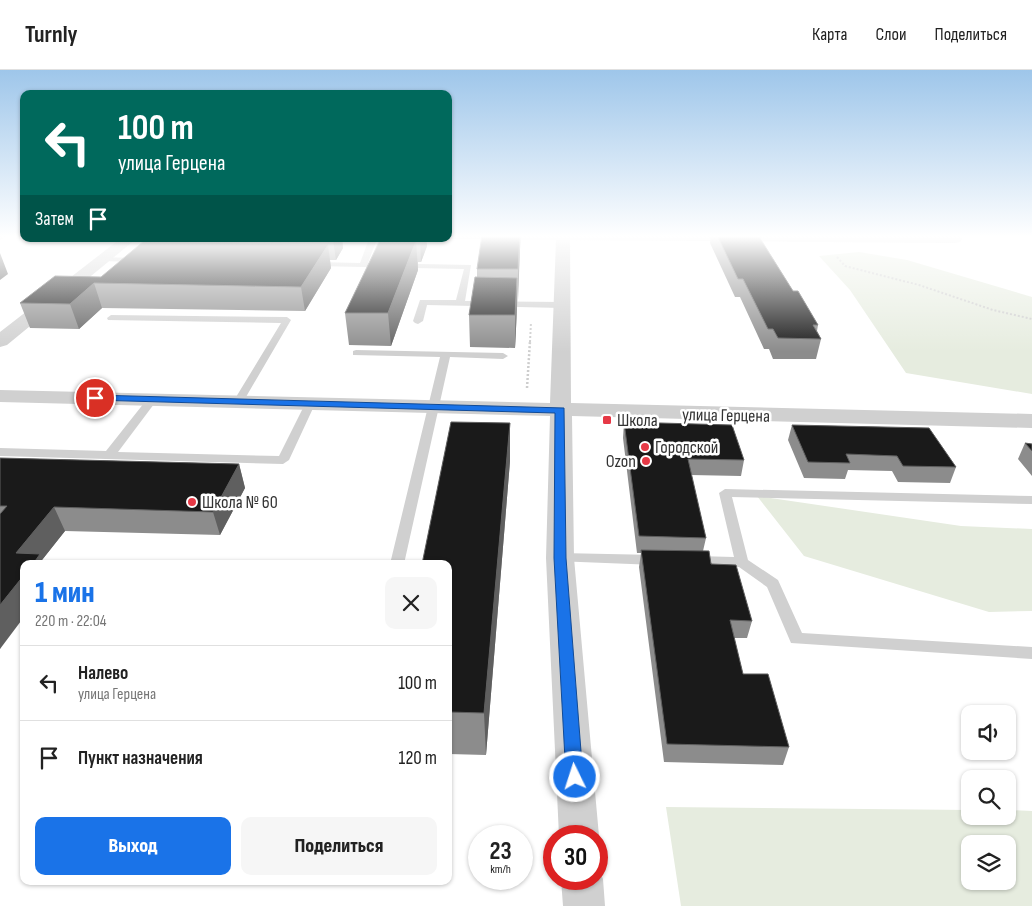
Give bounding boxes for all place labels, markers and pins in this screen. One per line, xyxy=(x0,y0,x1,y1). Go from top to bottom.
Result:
pin xyxy=(74,377,116,419)
place label: Школа xyxy=(617,410,658,431)
marker: Школа xyxy=(601,414,613,426)
place label: Городской xyxy=(655,437,718,458)
marker: Городской xyxy=(639,441,651,453)
place label: Ozon xyxy=(606,451,636,472)
marker: Ozon xyxy=(640,455,652,467)
place label: Школа № 60 xyxy=(202,492,278,513)
marker: Школа № 60 xyxy=(186,496,198,508)

